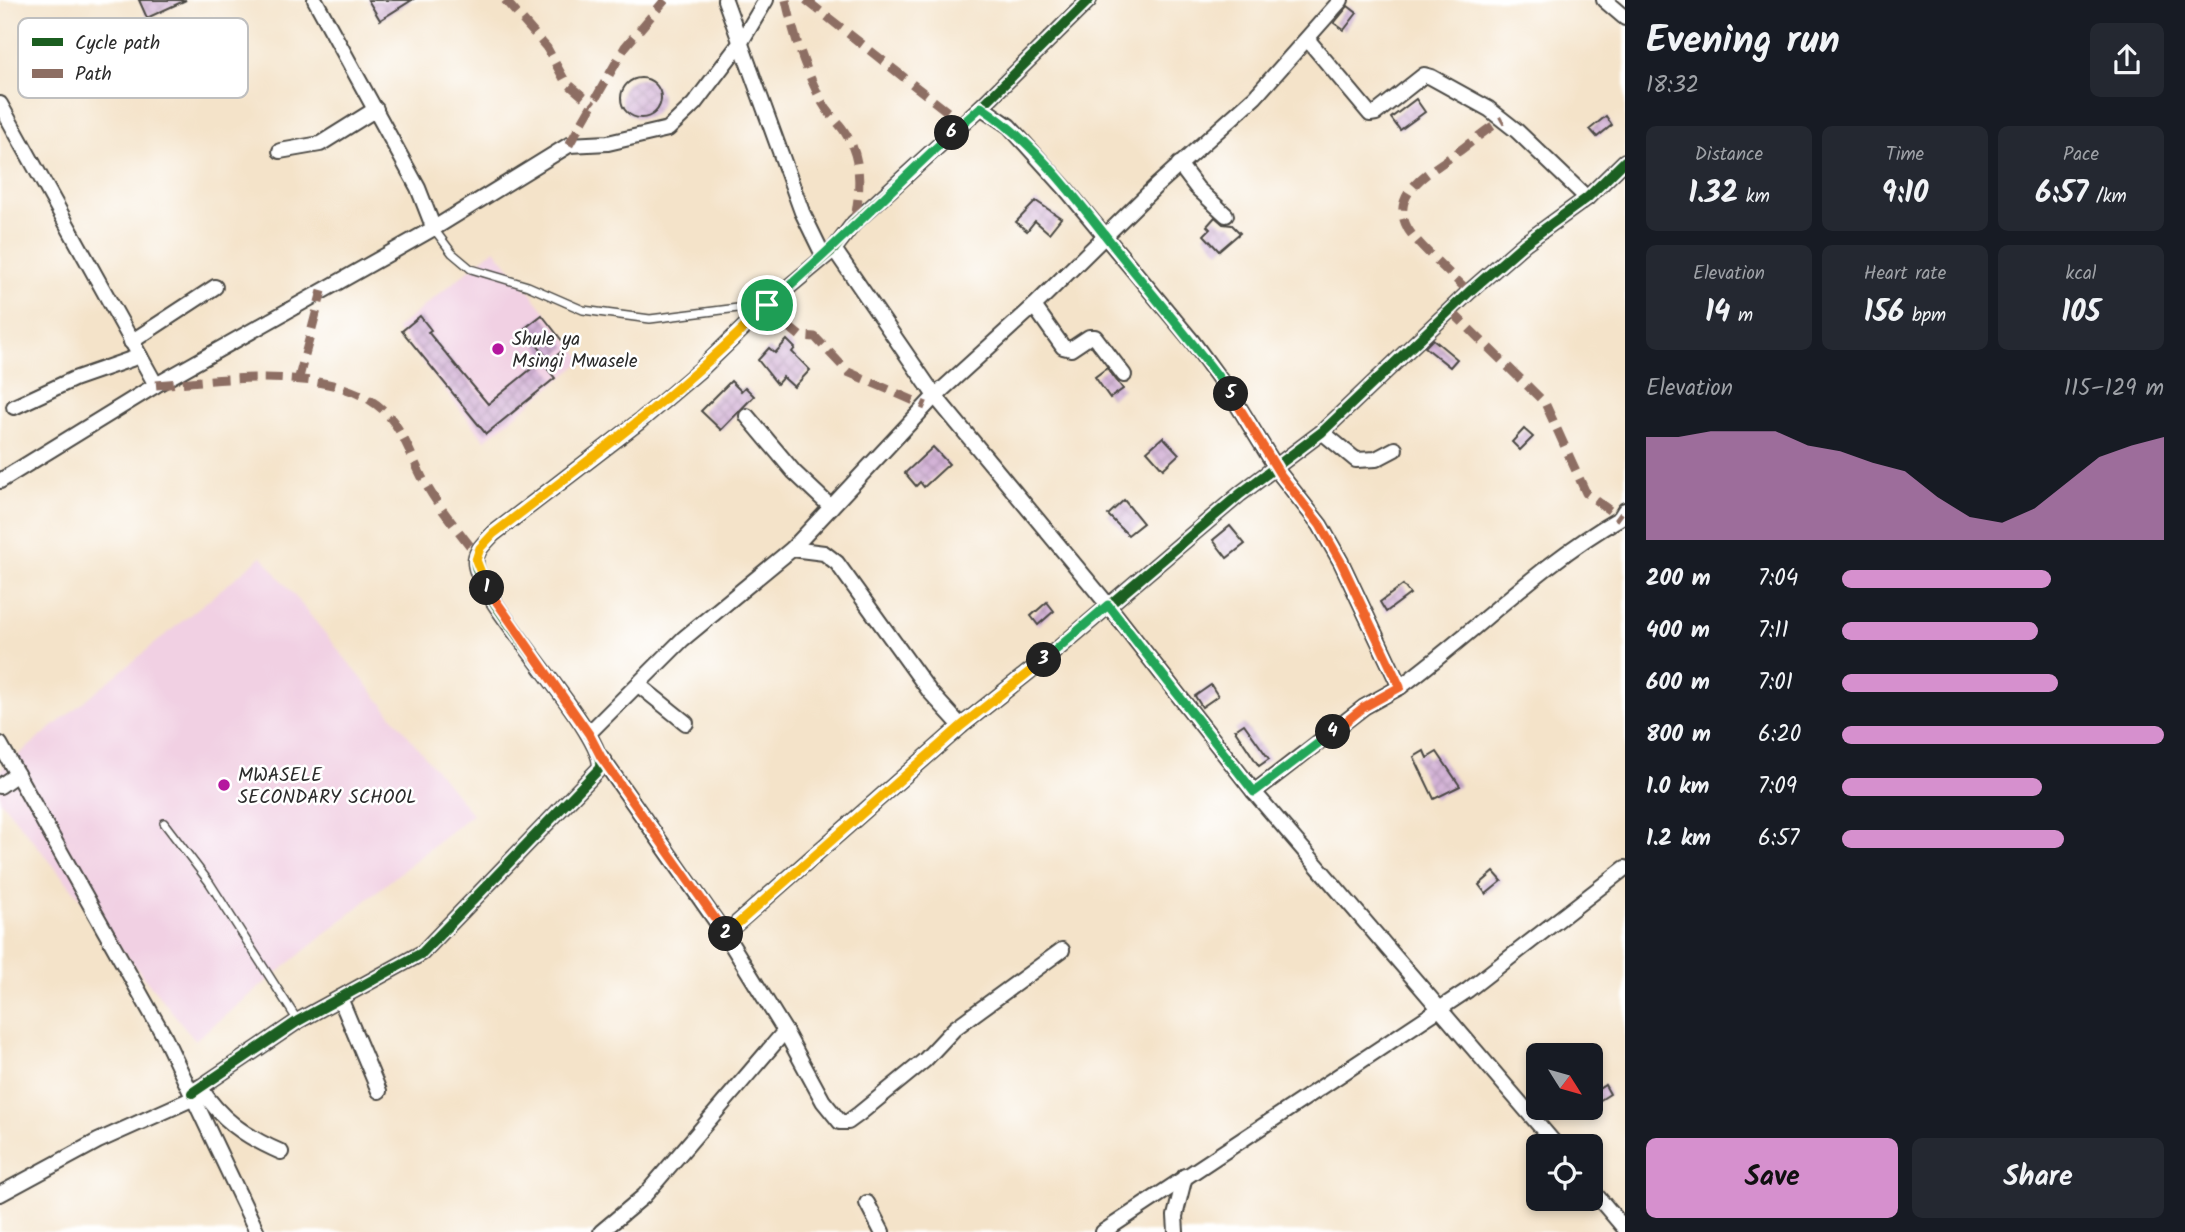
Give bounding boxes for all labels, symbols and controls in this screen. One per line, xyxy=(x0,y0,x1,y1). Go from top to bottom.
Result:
text: Evening run xyxy=(1646,12,1840,72)
legend xyxy=(18,18,248,98)
button: share xyxy=(2090,23,2164,97)
text: Cycle path xyxy=(75,29,160,59)
text: Path xyxy=(75,60,112,90)
text: 18:32 xyxy=(1646,68,1699,104)
pin: 6 xyxy=(934,116,970,150)
text: 6 xyxy=(946,117,957,147)
text: Distance xyxy=(1695,140,1763,170)
text: Time xyxy=(1886,140,1924,170)
text: Pace xyxy=(2063,140,2099,170)
text: 1.32 xyxy=(1688,170,1738,218)
text: 9:10 xyxy=(1881,170,1929,218)
text: 6:57 xyxy=(2035,170,2088,218)
text: km xyxy=(1738,182,1770,212)
text: /km xyxy=(2088,182,2127,212)
text: Elevation xyxy=(1693,259,1765,289)
text: Heart rate xyxy=(1864,259,1946,289)
text: kcal xyxy=(2066,259,2096,289)
pin xyxy=(737,275,797,335)
icon: arrive xyxy=(748,286,786,324)
text: 14 xyxy=(1705,289,1730,337)
text: 156 xyxy=(1864,289,1904,337)
text: 105 xyxy=(2061,289,2101,337)
text: m xyxy=(1730,301,1753,331)
text: bpm xyxy=(1904,301,1946,331)
place label: Shule ya Msingi Mwasele xyxy=(512,325,638,377)
marker: Shule ya Msingi Mwasele xyxy=(490,341,506,357)
text: Elevation xyxy=(1646,371,1733,407)
text: 115–129 m xyxy=(2064,371,2164,407)
pin: 5 xyxy=(1214,376,1248,412)
text: 5 xyxy=(1226,378,1235,408)
text: 200 m xyxy=(1646,561,1711,597)
text: 7:04 xyxy=(1758,561,1798,597)
pin: 1 xyxy=(470,570,504,606)
text: 1 xyxy=(484,572,489,602)
text: 400 m xyxy=(1646,613,1710,649)
text: 7:11 xyxy=(1758,613,1789,649)
pin: 3 xyxy=(1026,642,1062,678)
text: 3 xyxy=(1038,644,1049,674)
text: 600 m xyxy=(1646,665,1710,701)
text: 7:01 xyxy=(1758,665,1793,701)
pin: 4 xyxy=(1316,714,1350,750)
text: 4 xyxy=(1327,716,1338,746)
text: 800 m xyxy=(1646,717,1711,753)
text: 6:20 xyxy=(1758,717,1801,753)
place label: MWASELE SECONDARY SCHOOL xyxy=(238,761,416,813)
text: 1.0 km xyxy=(1646,769,1709,805)
text: 7:09 xyxy=(1758,769,1797,805)
marker: MWASELE SECONDARY SCHOOL xyxy=(216,777,232,793)
text: 1.2 km xyxy=(1646,821,1711,857)
text: 6:57 xyxy=(1758,821,1799,857)
pin: 2 xyxy=(708,916,744,951)
text: 2 xyxy=(720,918,731,948)
north arrow xyxy=(1526,1043,1603,1120)
map controls xyxy=(1526,1043,1603,1211)
button: locate xyxy=(1526,1134,1603,1211)
button: Save xyxy=(1646,1138,1898,1218)
button: Share xyxy=(1912,1138,2164,1218)

